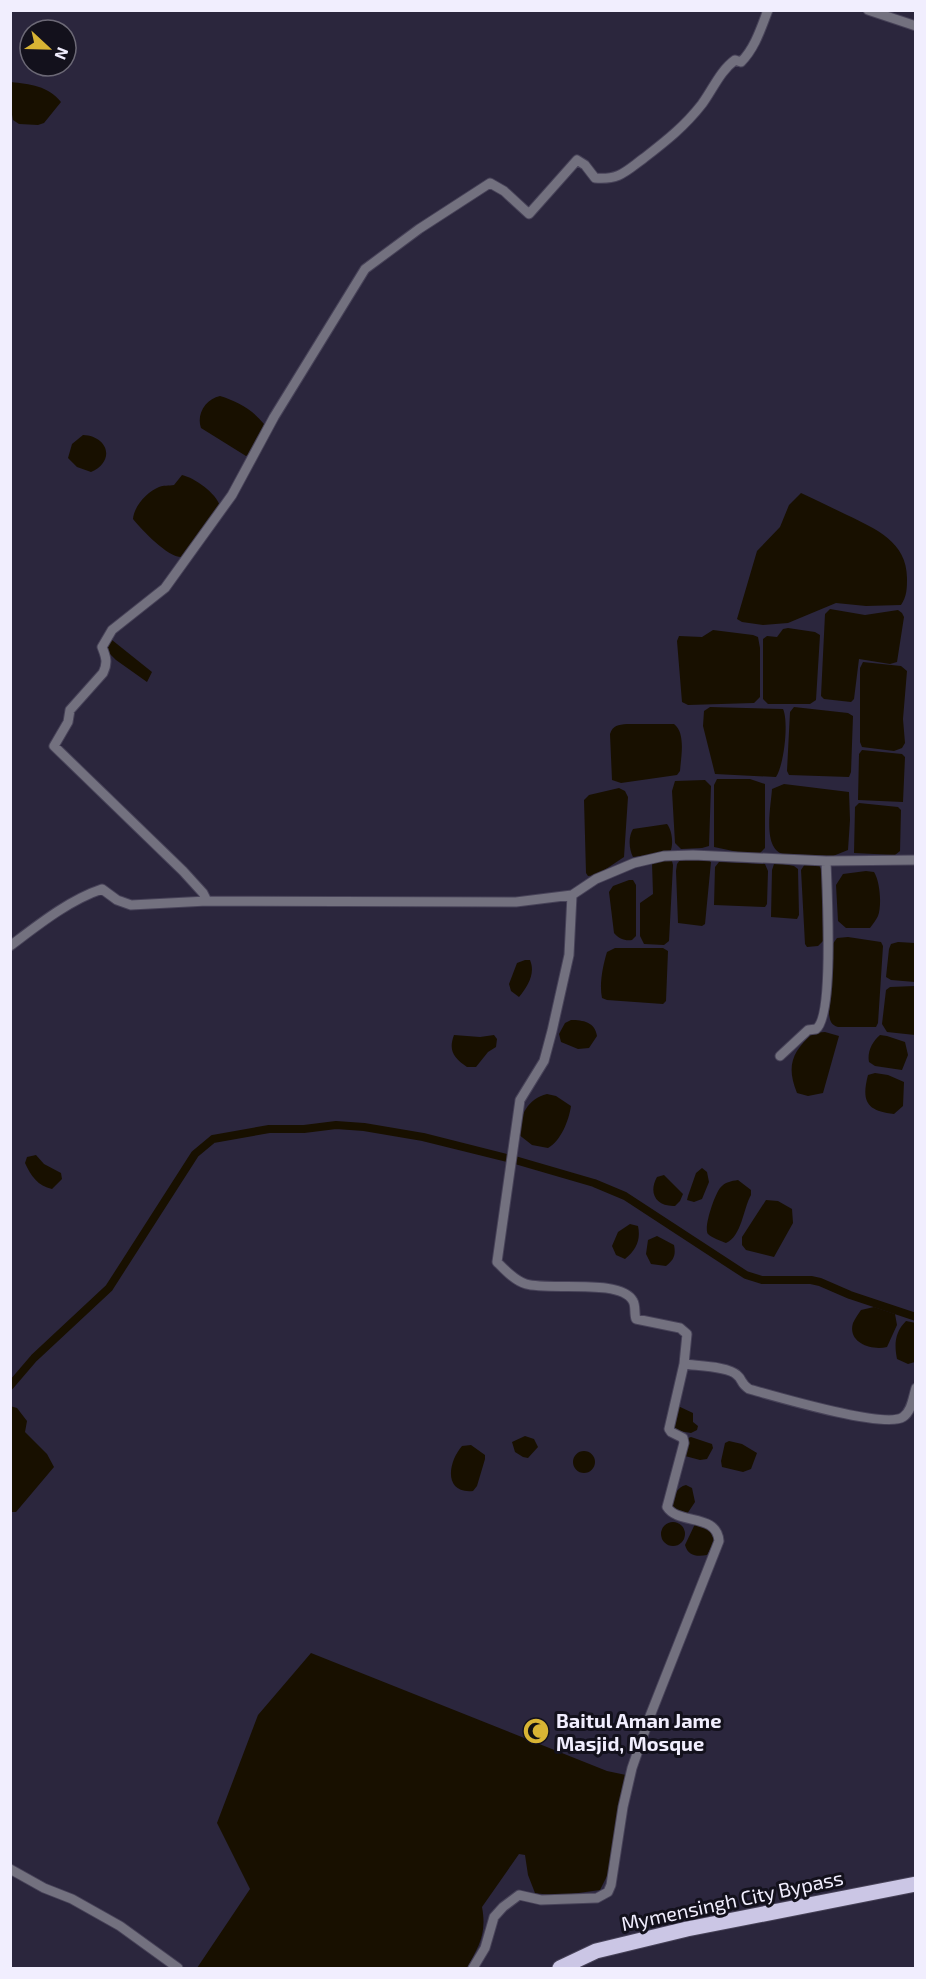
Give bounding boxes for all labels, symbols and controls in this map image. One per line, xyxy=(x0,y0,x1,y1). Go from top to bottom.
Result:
north arrow xyxy=(18,18,78,78)
text: N xyxy=(51,45,73,63)
place label: Baitul Aman Jame Masjid, Mosque xyxy=(556,1708,722,1755)
mosque icon: Baitul Aman Jame Masjid, Mosque xyxy=(521,1716,551,1746)
street label: Mymensingh City Bypass xyxy=(619,1865,845,1935)

